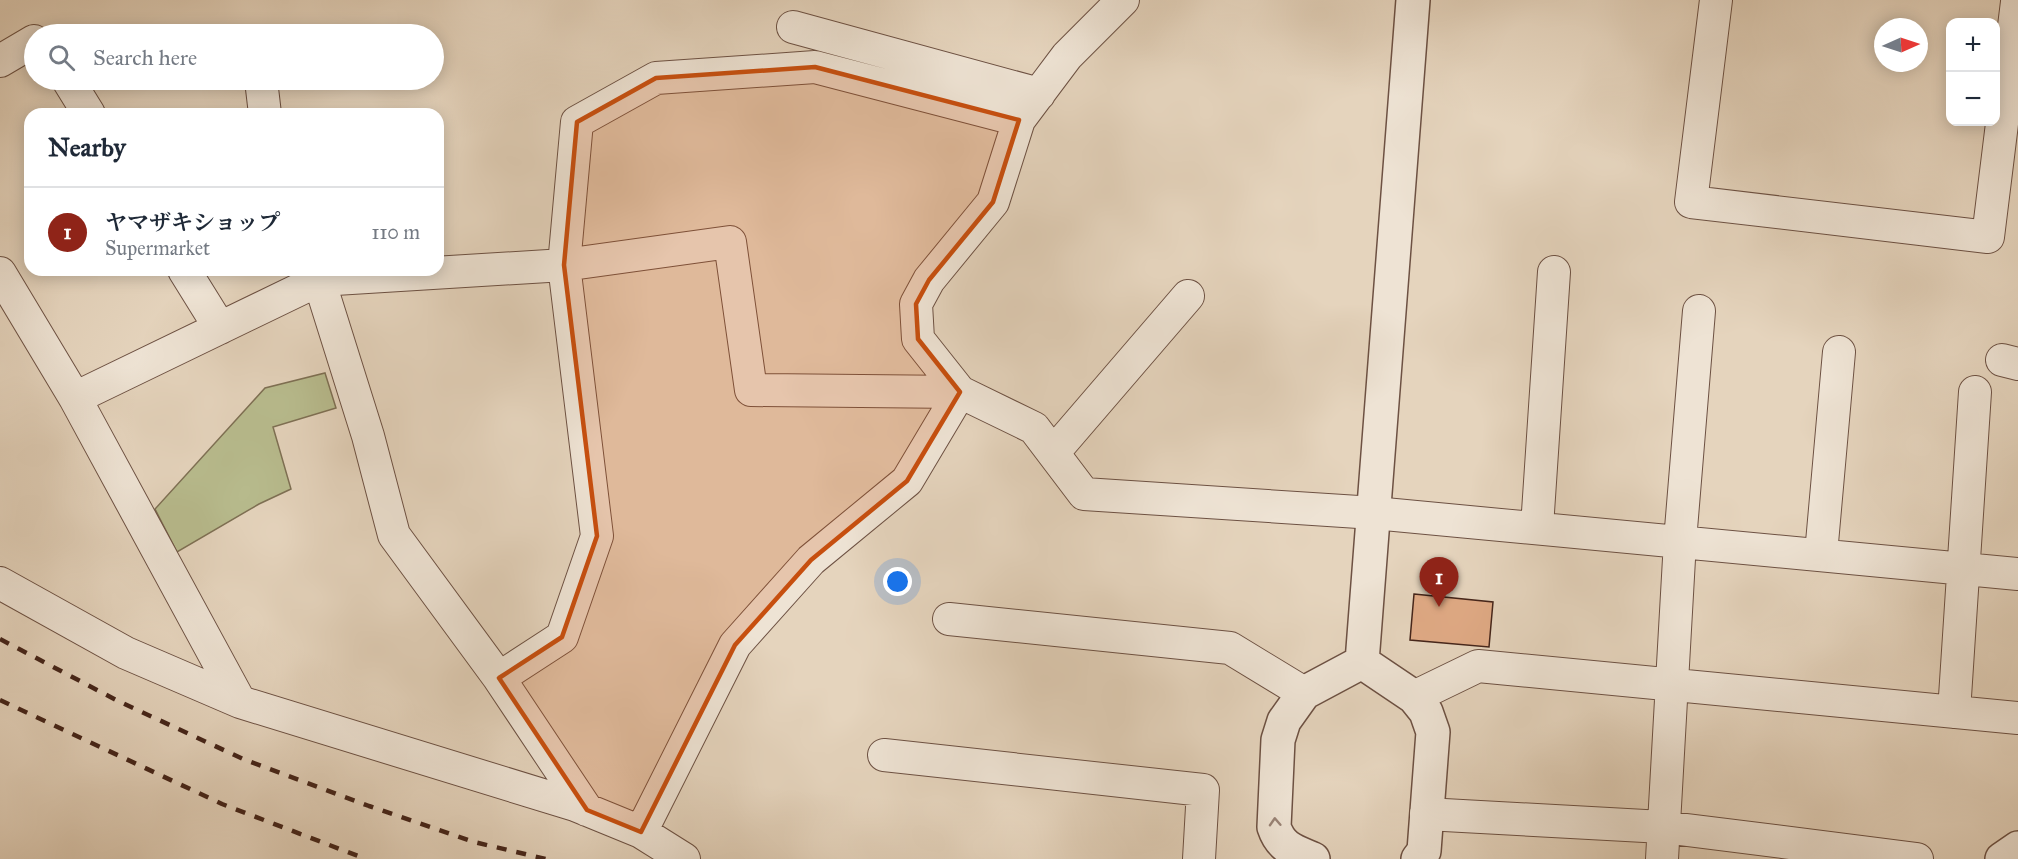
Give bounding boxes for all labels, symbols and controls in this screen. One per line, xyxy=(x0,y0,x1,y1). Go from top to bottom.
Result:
north arrow xyxy=(1874,18,1928,72)
map controls xyxy=(1946,18,2000,126)
button: + xyxy=(1946,18,2000,72)
search box xyxy=(24,24,444,90)
icon: search xyxy=(45,41,78,74)
text: Search here xyxy=(93,44,197,71)
button: − xyxy=(1946,72,2000,126)
text: Nearby xyxy=(48,131,126,163)
text: ヤマザキショップ xyxy=(105,209,280,236)
text: 1 xyxy=(64,220,71,244)
text: 110 m xyxy=(372,220,420,244)
text: Supermarket xyxy=(105,236,210,260)
pin: 1 xyxy=(1420,558,1458,607)
your location xyxy=(883,567,912,596)
one-way arrow xyxy=(1269,817,1282,826)

